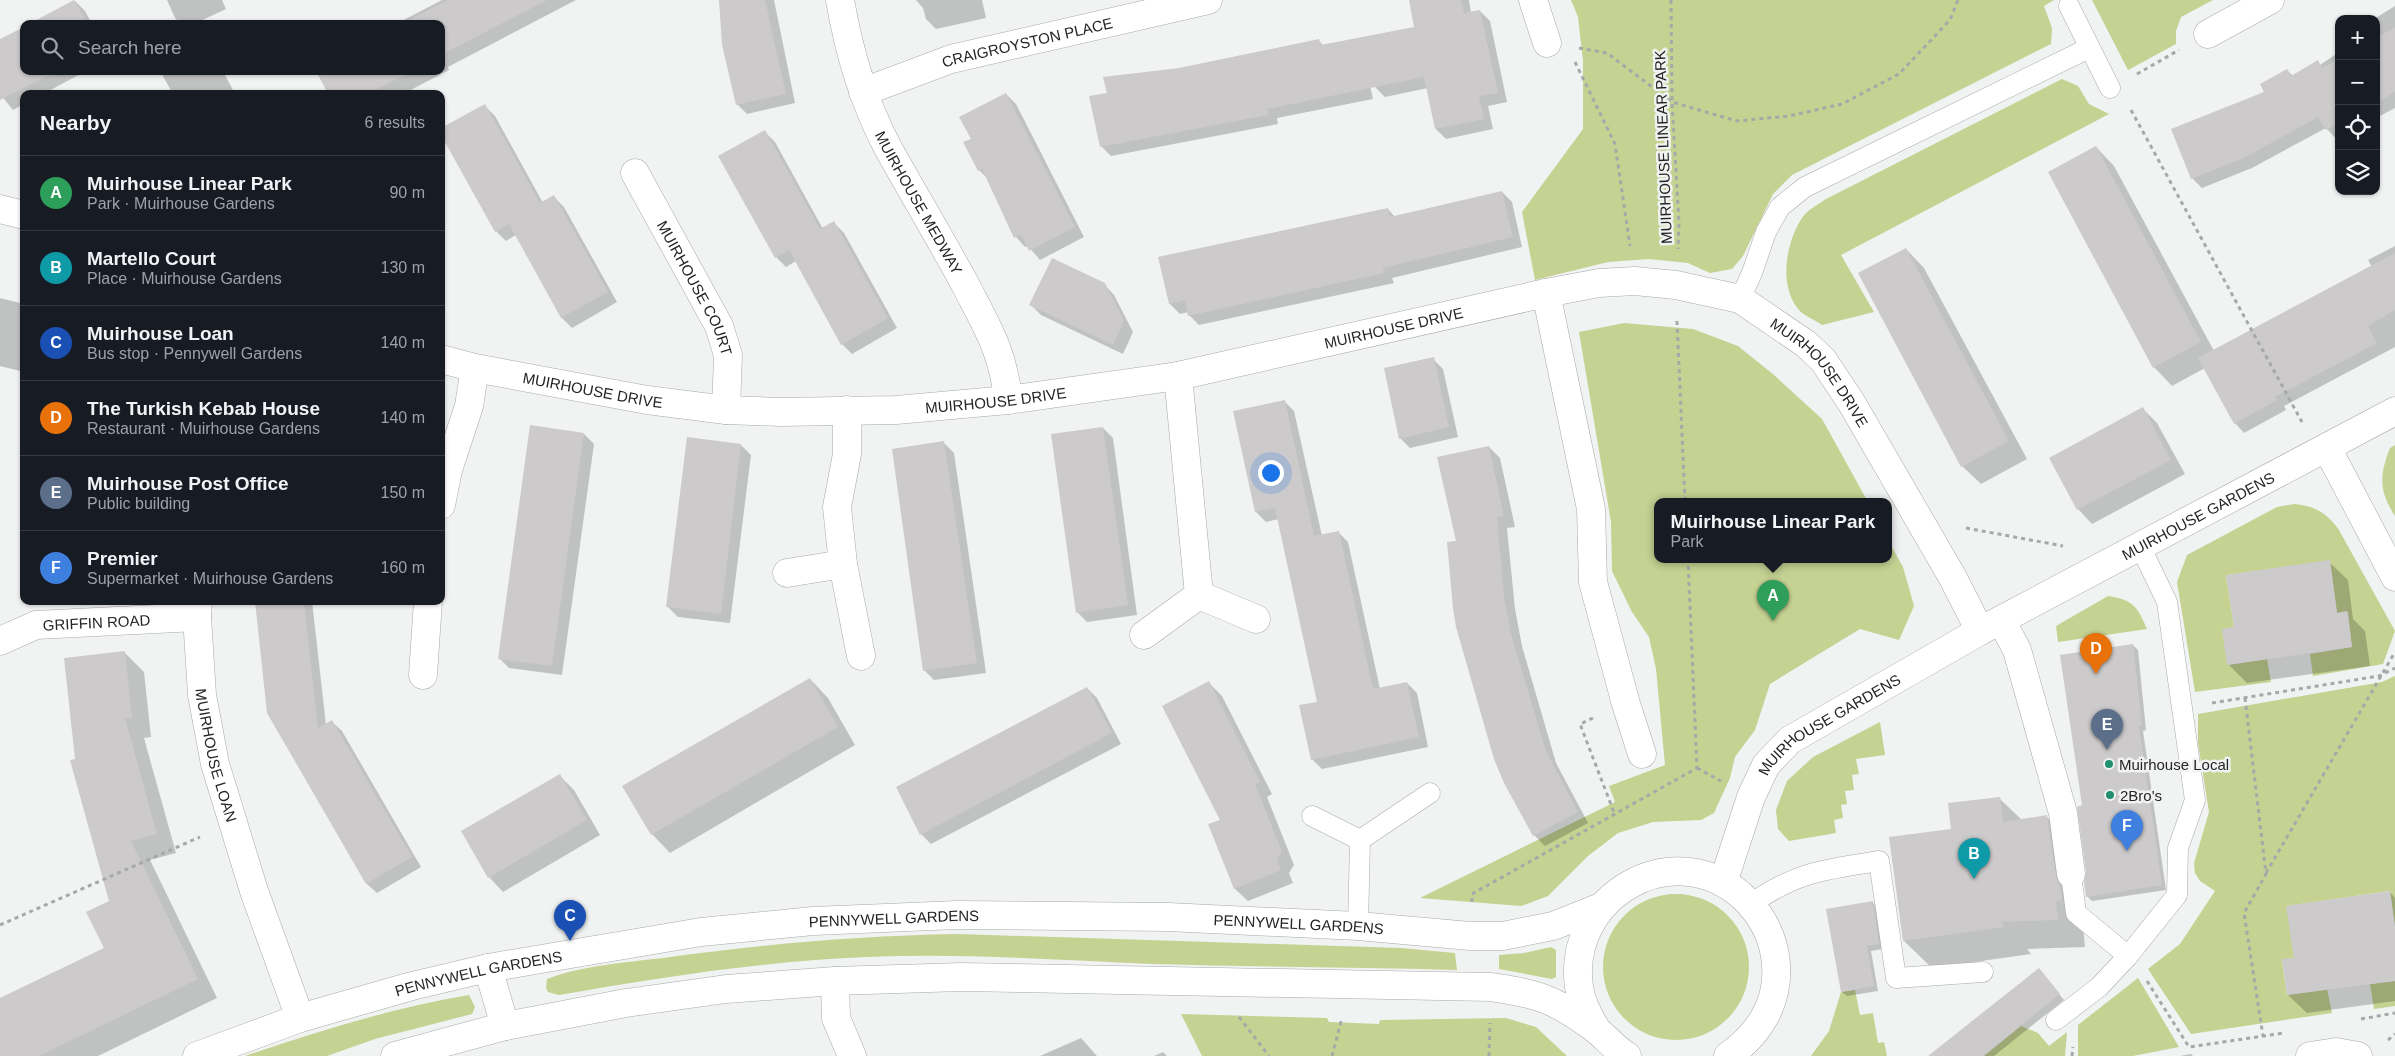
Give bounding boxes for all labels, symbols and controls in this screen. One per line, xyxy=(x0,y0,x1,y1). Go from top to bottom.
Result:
street label: CRAIGROYSTON PLACE xyxy=(939,14,1114,70)
map controls xyxy=(2335,15,2380,195)
button: + xyxy=(2335,15,2380,60)
search box xyxy=(20,20,445,75)
icon: search xyxy=(38,34,66,62)
text: Search here xyxy=(78,37,182,58)
street label: MUIRHOUSE LINEAR PARK xyxy=(1651,50,1675,244)
button: − xyxy=(2335,60,2380,105)
button: locate xyxy=(2335,105,2380,150)
text: Nearby xyxy=(40,111,111,134)
text: 6 results xyxy=(365,114,425,131)
street label: MUIRHOUSE MEDWAY xyxy=(872,128,966,277)
button: layers xyxy=(2335,150,2380,195)
text: Muirhouse Linear Park xyxy=(87,173,292,194)
text: A xyxy=(50,184,62,201)
text: 90 m xyxy=(389,184,425,201)
text: Park · Muirhouse Gardens xyxy=(87,195,275,212)
street label: MUIRHOUSE COURT xyxy=(654,218,736,357)
text: Martello Court xyxy=(87,248,216,269)
text: B xyxy=(50,259,62,276)
text: 130 m xyxy=(381,259,425,276)
text: Place · Muirhouse Gardens xyxy=(87,270,282,287)
street label: MUIRHOUSE DRIVE xyxy=(1323,303,1465,351)
street label: MUIRHOUSE DRIVE xyxy=(1768,314,1872,430)
text: Muirhouse Loan xyxy=(87,323,234,344)
text: C xyxy=(50,334,62,351)
text: 140 m xyxy=(381,334,425,351)
text: Bus stop · Pennywell Gardens xyxy=(87,345,302,362)
street label: MUIRHOUSE DRIVE xyxy=(522,369,664,410)
street label: MUIRHOUSE DRIVE xyxy=(924,383,1067,416)
text: The Turkish Kebab House xyxy=(87,398,320,419)
text: D xyxy=(50,409,62,426)
text: 140 m xyxy=(381,409,425,426)
text: Restaurant · Muirhouse Gardens xyxy=(87,420,320,437)
your location xyxy=(1258,460,1284,486)
street label: MUIRHOUSE GARDENS xyxy=(2119,468,2277,563)
text: Muirhouse Post Office xyxy=(87,473,289,494)
text: E xyxy=(51,484,61,501)
text: 150 m xyxy=(381,484,425,501)
text: Public building xyxy=(87,495,190,512)
popup xyxy=(1654,498,1892,563)
text: Muirhouse Linear Park xyxy=(1671,511,1875,532)
text: Park xyxy=(1671,533,1703,550)
text: Premier xyxy=(87,548,158,569)
text: F xyxy=(51,559,61,576)
text: 160 m xyxy=(381,559,425,576)
text: Supermarket · Muirhouse Gardens xyxy=(87,570,333,587)
pin: A xyxy=(1757,580,1789,621)
street label: GRIFFIN ROAD xyxy=(42,611,151,633)
pin: D xyxy=(2080,633,2112,674)
street label: MUIRHOUSE GARDENS xyxy=(1754,670,1903,778)
street label: MUIRHOUSE LOAN xyxy=(193,688,241,824)
pin: E xyxy=(2091,709,2123,750)
place label: Muirhouse Local xyxy=(2119,756,2229,773)
marker: Muirhouse Local xyxy=(2103,758,2115,770)
place label: 2Bro's xyxy=(2120,787,2162,804)
marker: 2Bro's xyxy=(2104,789,2116,801)
pin: F xyxy=(2111,810,2143,851)
pin: B xyxy=(1958,838,1990,879)
pin: C xyxy=(554,900,586,941)
street label: PENNYWELL GARDENS xyxy=(808,906,979,930)
street label: PENNYWELL GARDENS xyxy=(1213,911,1385,937)
street label: PENNYWELL GARDENS xyxy=(393,947,563,999)

